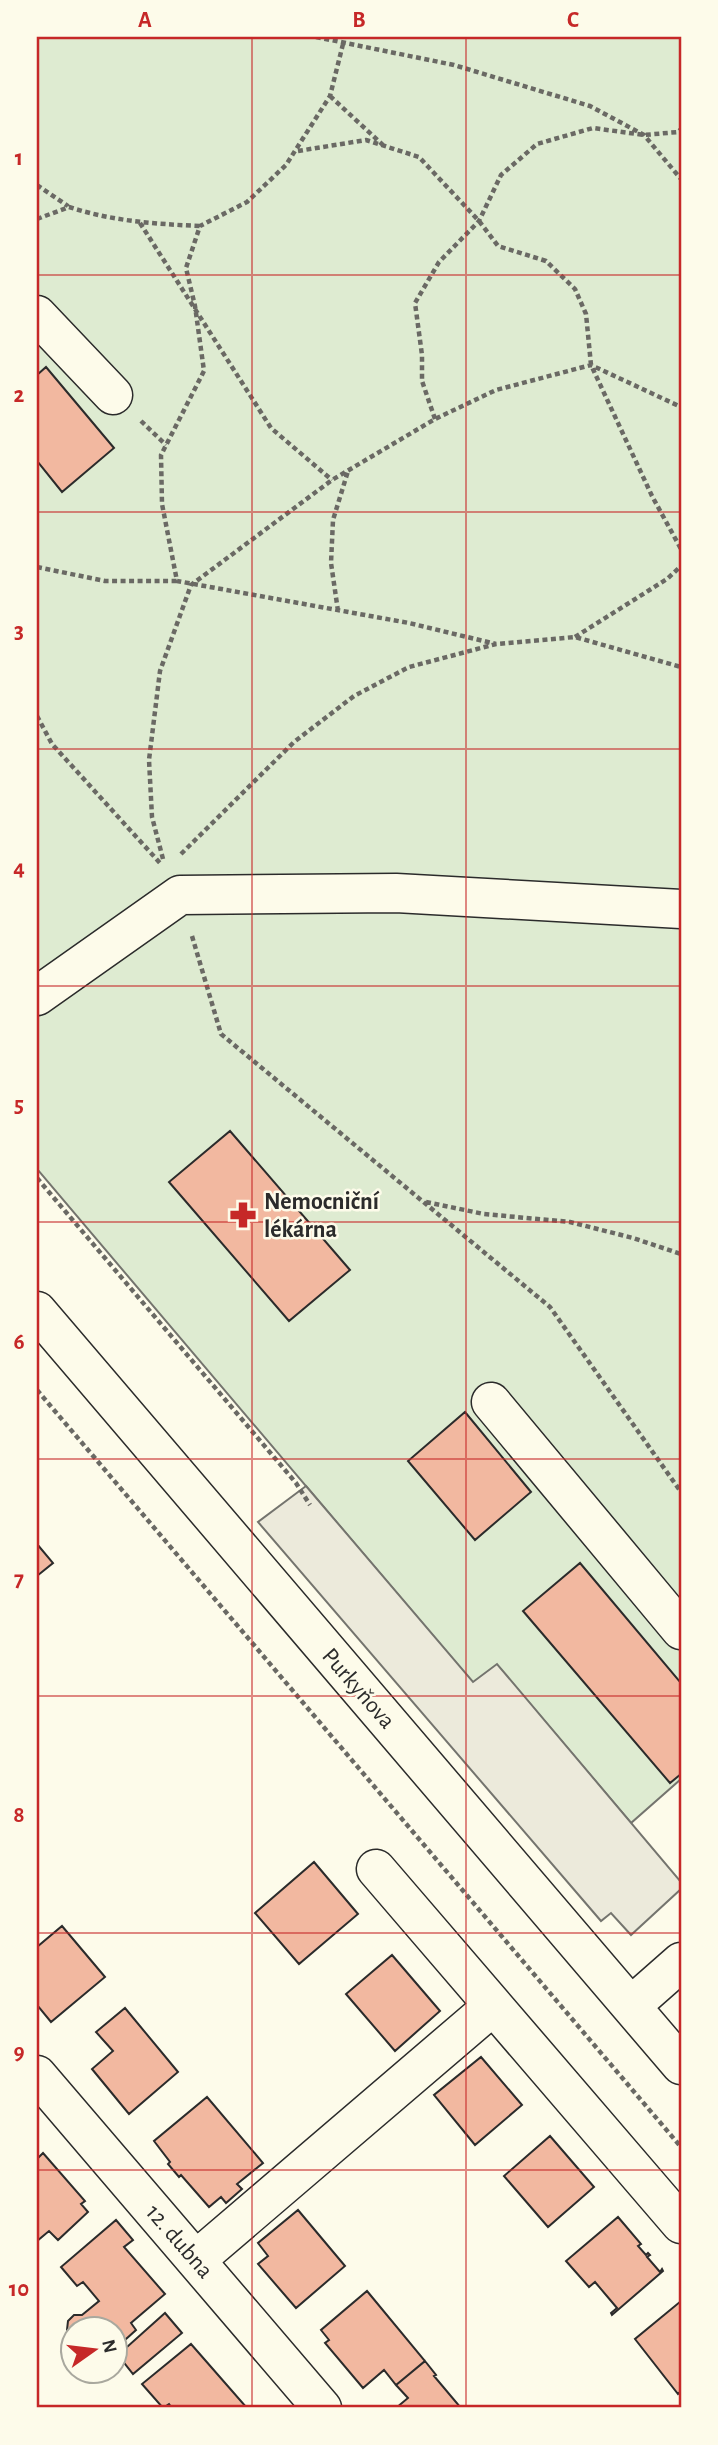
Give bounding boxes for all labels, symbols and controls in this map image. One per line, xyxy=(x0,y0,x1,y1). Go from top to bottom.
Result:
text: A xyxy=(138,9,152,32)
text: B xyxy=(352,9,366,32)
text: C xyxy=(567,9,579,32)
text: 1 xyxy=(15,147,23,170)
text: 2 xyxy=(14,384,25,407)
text: 3 xyxy=(14,620,24,643)
text: 4 xyxy=(13,857,25,880)
text: 5 xyxy=(14,1094,24,1117)
place label: Nemocniční lékárna xyxy=(264,1190,380,1242)
pharmacy icon: Nemocniční lékárna xyxy=(228,1200,258,1230)
text: 6 xyxy=(13,1331,25,1354)
text: 7 xyxy=(14,1568,24,1591)
street label: Purkyňova xyxy=(317,1644,399,1733)
text: 8 xyxy=(13,1804,25,1827)
text: 9 xyxy=(13,2041,25,2064)
street label: 12. dubna xyxy=(141,2200,217,2283)
text: 10 xyxy=(9,2278,29,2301)
north arrow xyxy=(60,2316,130,2386)
text: N xyxy=(98,2338,120,2355)

